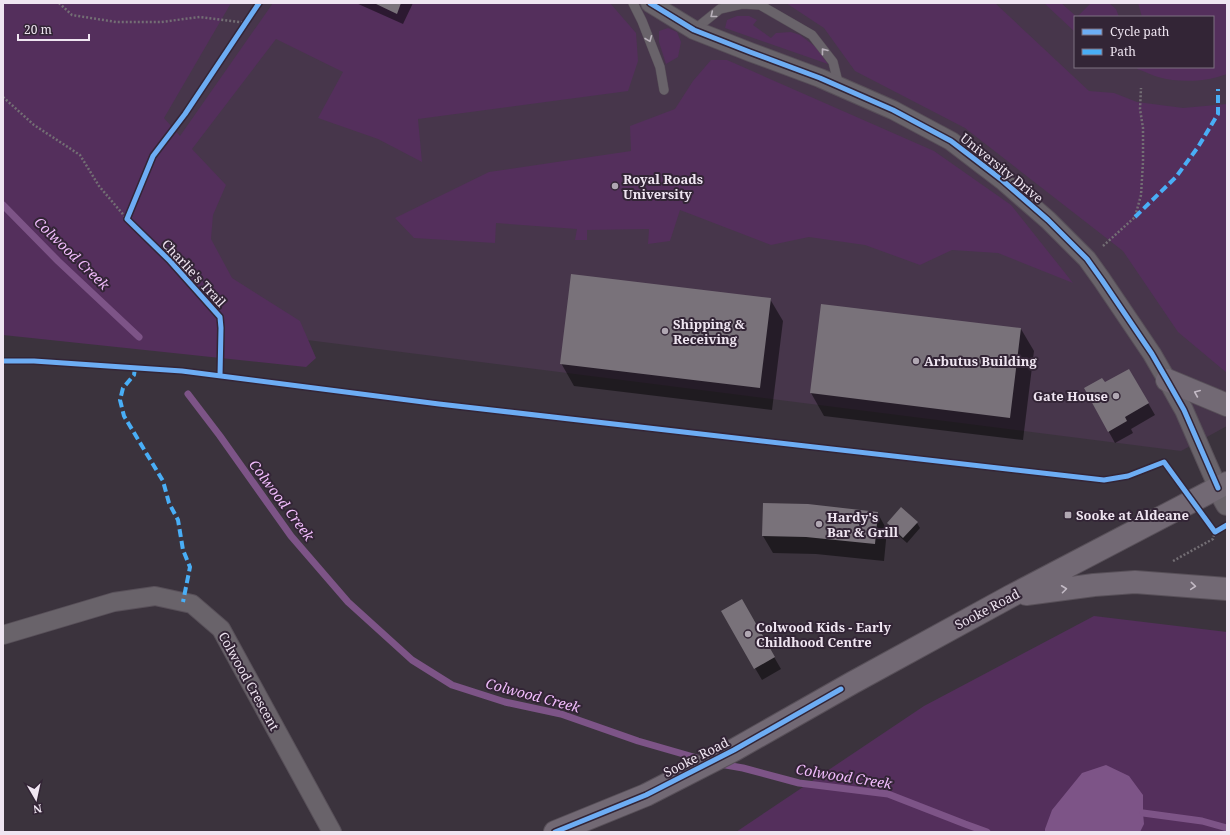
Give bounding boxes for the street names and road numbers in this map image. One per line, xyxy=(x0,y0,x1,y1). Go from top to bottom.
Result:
street label: University Drive xyxy=(957,129,1047,207)
street label: Charlie's Trail xyxy=(158,235,230,311)
street label: Sooke Road xyxy=(951,584,1023,634)
street label: Colwood Crescent xyxy=(214,628,284,734)
street label: Sooke Road xyxy=(660,733,732,781)

